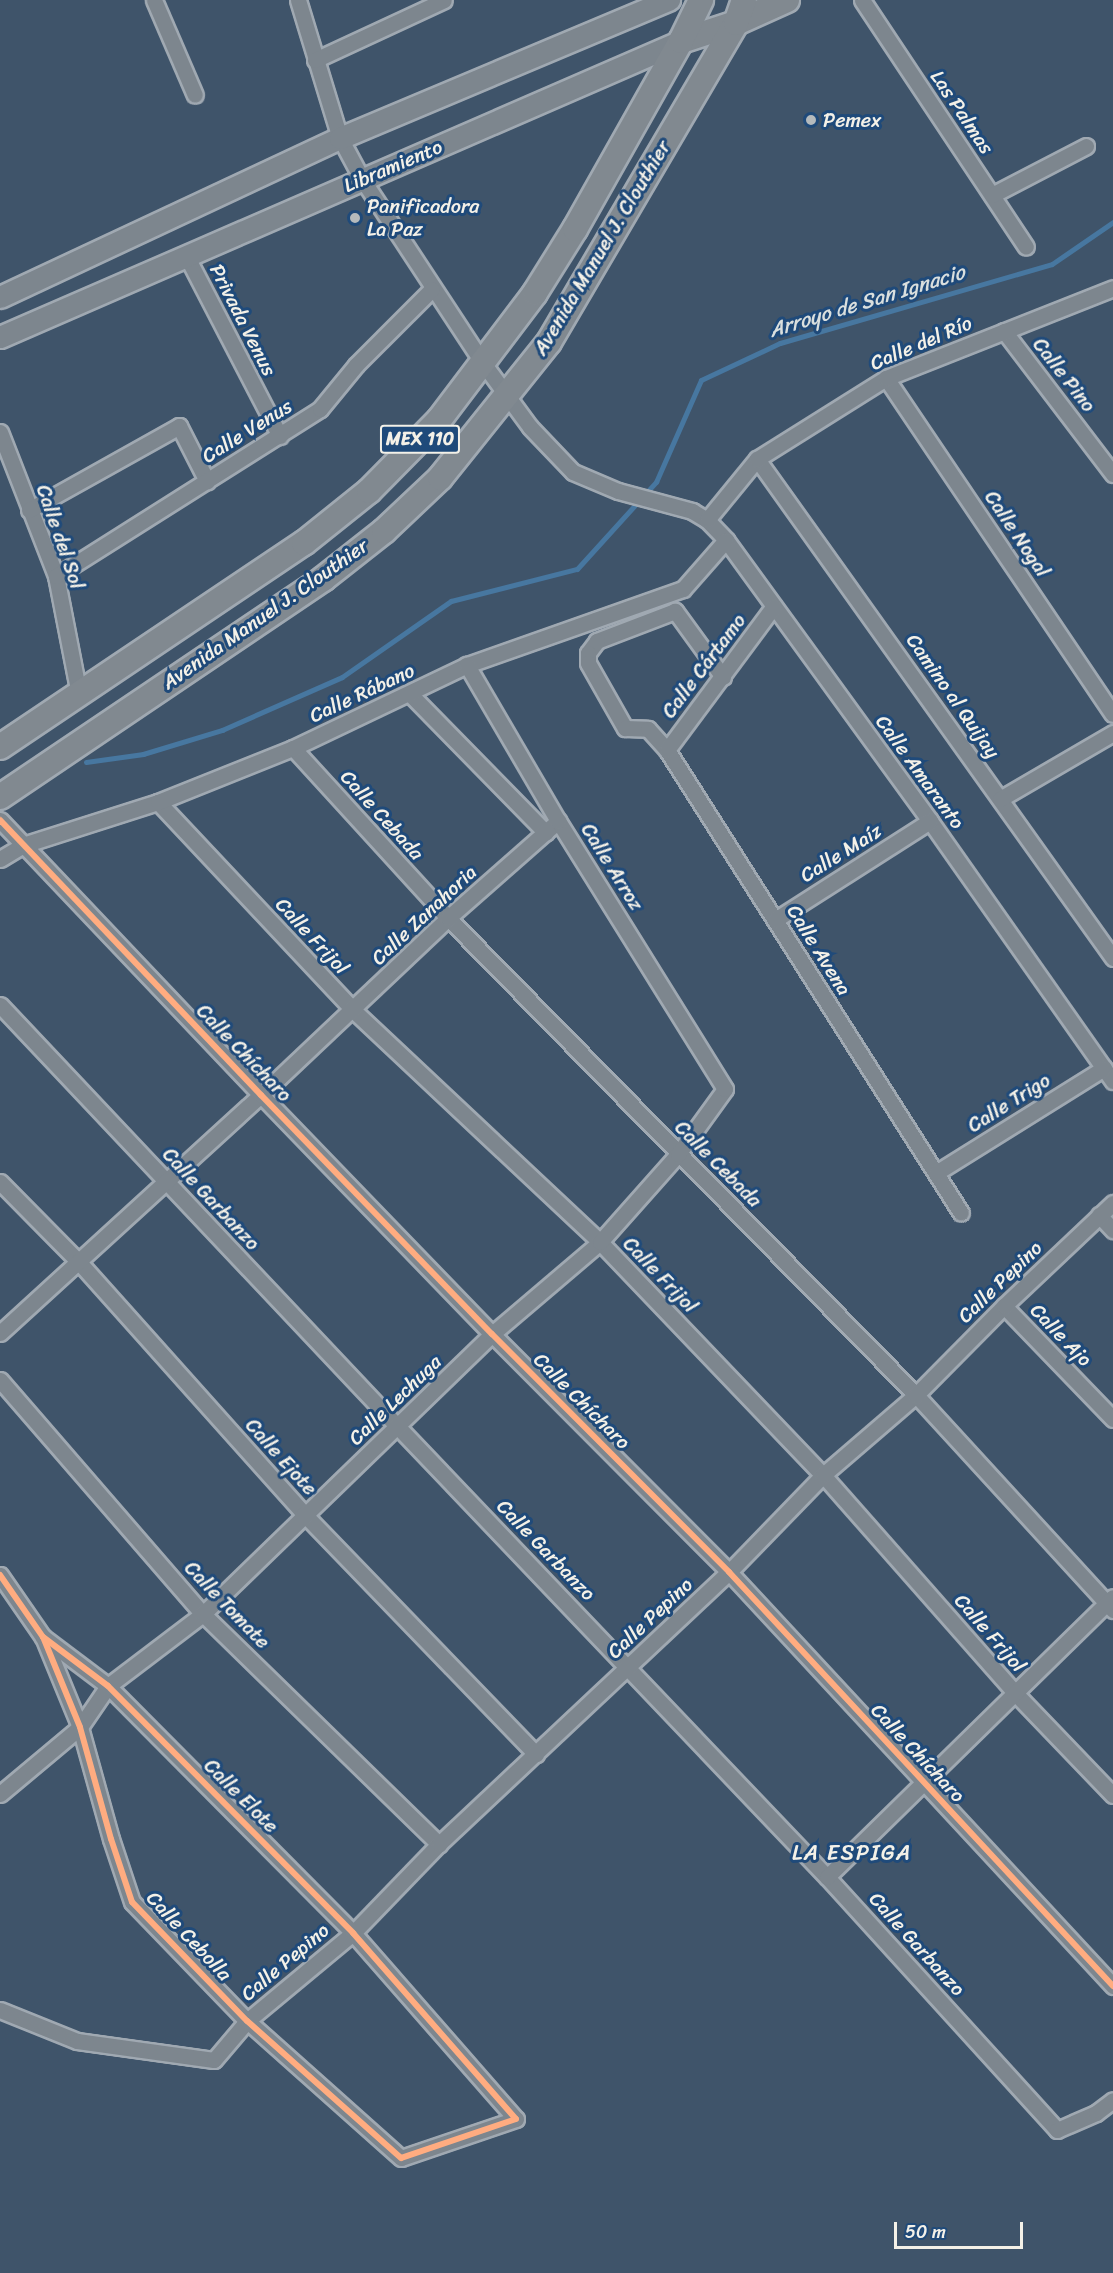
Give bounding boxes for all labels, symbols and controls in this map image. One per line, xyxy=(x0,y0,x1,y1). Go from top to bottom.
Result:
street label: Las Palmas xyxy=(925,66,999,158)
place label: Pemex xyxy=(823,108,881,132)
marker: Pemex xyxy=(804,113,818,127)
street label: Libramiento xyxy=(340,134,446,198)
street label: Avenida Manuel J. Clouthier xyxy=(528,136,676,360)
place label: Panificadora La Paz xyxy=(367,195,479,242)
marker: Panificadora La Paz xyxy=(348,211,362,225)
water label: Arroyo de San Ignacio xyxy=(766,259,968,343)
street label: Privada Venus xyxy=(205,260,281,380)
street label: Calle del Río xyxy=(866,311,976,375)
street label: Calle Pino xyxy=(1027,333,1101,417)
street label: Calle Venus xyxy=(198,394,296,468)
road number: MEX 110 xyxy=(380,424,460,454)
street label: Calle del Sol xyxy=(31,481,89,593)
street label: Calle Nogal xyxy=(979,486,1055,582)
street label: Avenida Manuel J. Clouthier xyxy=(157,534,373,694)
street label: Calle Cártamo xyxy=(657,609,751,723)
street label: Camino al Quijay xyxy=(901,629,1005,763)
street label: Calle Rábano xyxy=(305,658,419,728)
street label: Calle Amaranto xyxy=(870,710,970,834)
street label: Calle Cebada xyxy=(335,765,429,865)
street label: Calle Arroz xyxy=(576,819,648,915)
street label: Calle Maíz xyxy=(796,819,886,887)
street label: Calle Zanahoria xyxy=(366,860,482,970)
street label: Calle Frijol xyxy=(270,893,354,979)
street label: Calle Avena xyxy=(782,900,856,1000)
street label: Calle Chícharo xyxy=(191,999,297,1107)
street label: Calle Trigo xyxy=(963,1068,1055,1138)
street label: Calle Cebada xyxy=(669,1115,767,1213)
street label: Calle Garbanzo xyxy=(158,1143,264,1255)
street label: Calle Frijol xyxy=(618,1232,702,1318)
street label: Calle Pepino xyxy=(953,1236,1047,1328)
street label: Calle Ajo xyxy=(1025,1298,1097,1372)
street label: Calle Chícharo xyxy=(529,1348,635,1454)
street label: Calle Lechuga xyxy=(343,1350,447,1450)
street label: Calle Ejote xyxy=(240,1413,322,1501)
street label: Calle Garbanzo xyxy=(492,1495,600,1605)
street label: Calle Tomate xyxy=(179,1556,275,1654)
street label: Calle Pepino xyxy=(602,1572,698,1664)
street label: Calle Frijol xyxy=(949,1589,1031,1677)
street label: Calle Chícharo xyxy=(866,1698,970,1808)
street label: Calle Elote xyxy=(199,1754,283,1838)
district label: LA ESPIGA xyxy=(793,1840,911,1866)
street label: Calle Cebolla xyxy=(141,1886,237,1986)
street label: Calle Garbanzo xyxy=(864,1887,970,2001)
street label: Calle Pepino xyxy=(236,1918,334,2006)
scale bar xyxy=(897,2210,1026,2248)
text: 50 m xyxy=(905,2216,946,2248)

